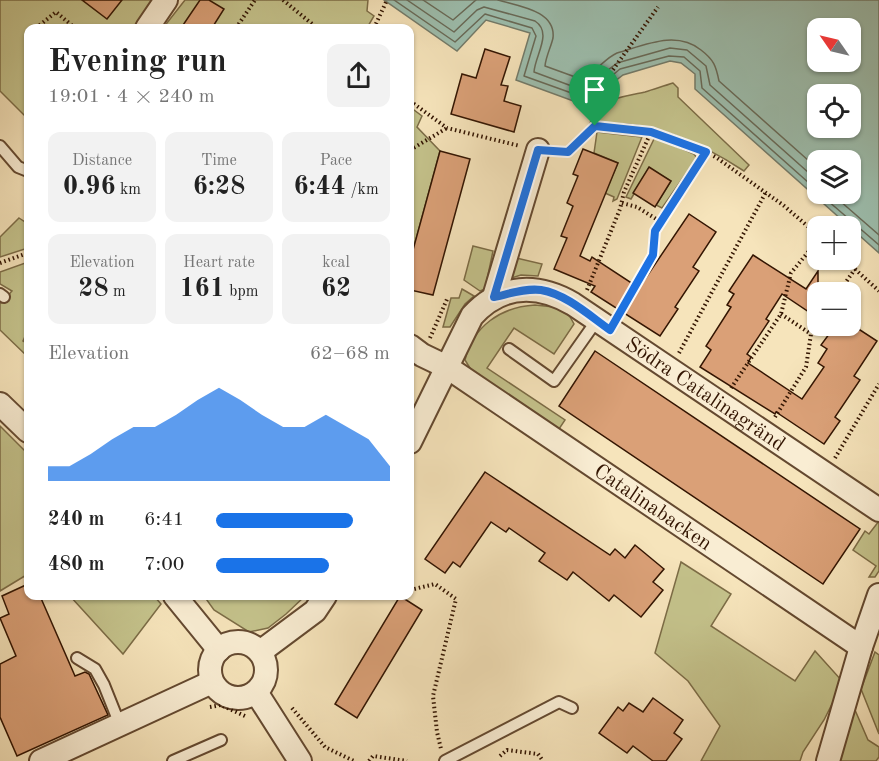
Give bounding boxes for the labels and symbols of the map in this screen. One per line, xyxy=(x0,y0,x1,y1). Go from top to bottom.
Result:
north arrow xyxy=(807,18,861,72)
pin xyxy=(569,64,620,126)
street label: Södra Catalinagränd xyxy=(622,334,789,456)
street label: Catalinabacken xyxy=(590,461,715,555)

